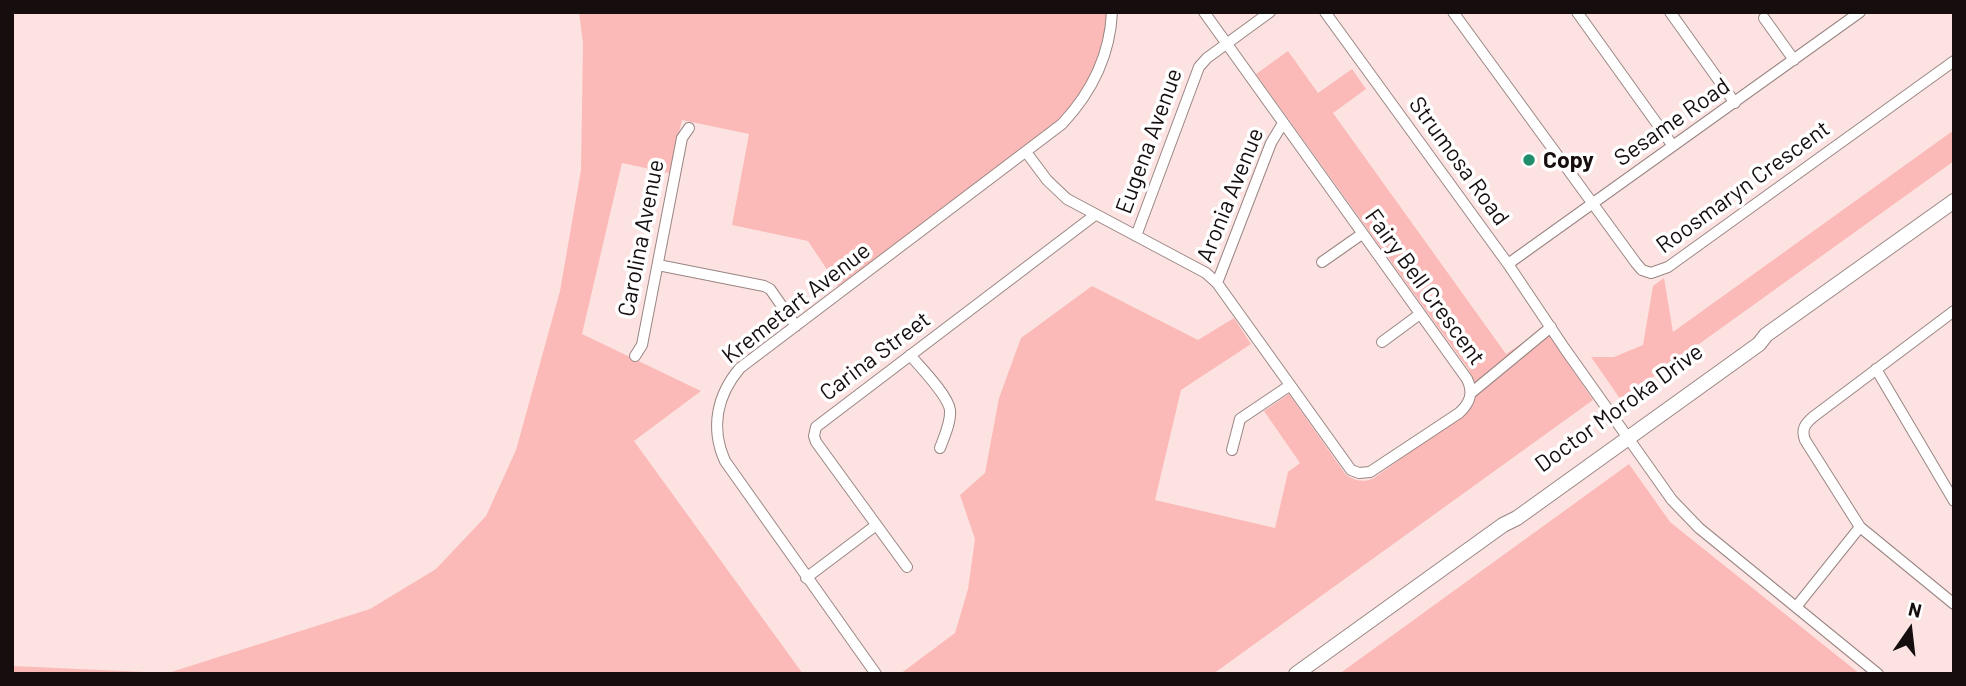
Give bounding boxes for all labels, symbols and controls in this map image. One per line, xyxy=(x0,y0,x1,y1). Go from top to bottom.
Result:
street label: Eugena Avenue xyxy=(1110,65,1188,217)
street label: Sesame Road xyxy=(1609,72,1735,172)
street label: Strumosa Road xyxy=(1403,91,1515,231)
street label: Roosmaryn Crescent xyxy=(1651,115,1835,259)
street label: Aronia Avenue xyxy=(1191,124,1269,266)
place label: Copy xyxy=(1543,146,1594,174)
marker: Copy xyxy=(1521,152,1537,168)
street label: Carolina Avenue xyxy=(612,157,670,319)
street label: Fairy Bell Crescent xyxy=(1359,204,1491,370)
street label: Kremetart Avenue xyxy=(716,237,876,369)
street label: Carina Street xyxy=(814,305,936,407)
street label: Doctor Moroka Drive xyxy=(1530,338,1708,478)
north arrow xyxy=(1875,595,1945,665)
text: N xyxy=(1906,596,1924,622)

